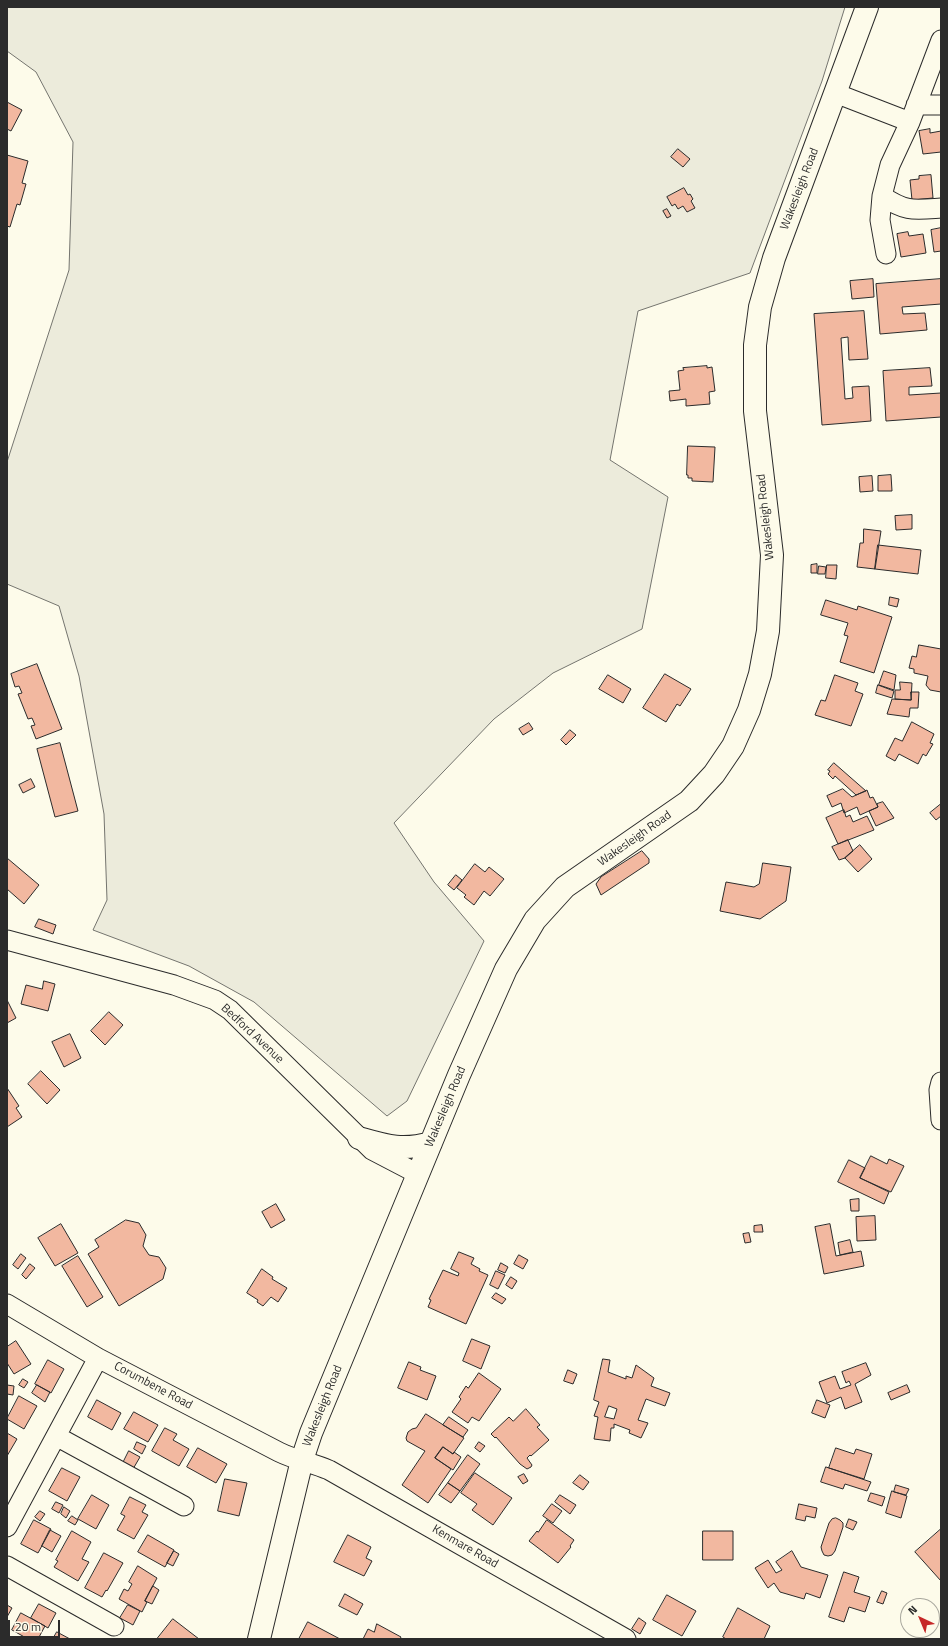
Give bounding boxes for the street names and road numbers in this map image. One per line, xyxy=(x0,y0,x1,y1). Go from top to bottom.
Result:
street label: Wakesleigh Road xyxy=(778,146,822,232)
street label: Wakesleigh Road xyxy=(754,473,778,561)
street label: Wakesleigh Road xyxy=(595,808,675,870)
street label: Bedford Avenue xyxy=(218,1001,286,1067)
street label: Wakesleigh Road xyxy=(422,1064,470,1150)
street label: Corumbene Road xyxy=(111,1359,195,1413)
street label: Wakesleigh Road xyxy=(300,1363,346,1449)
street label: Kenmare Road xyxy=(429,1522,501,1572)

